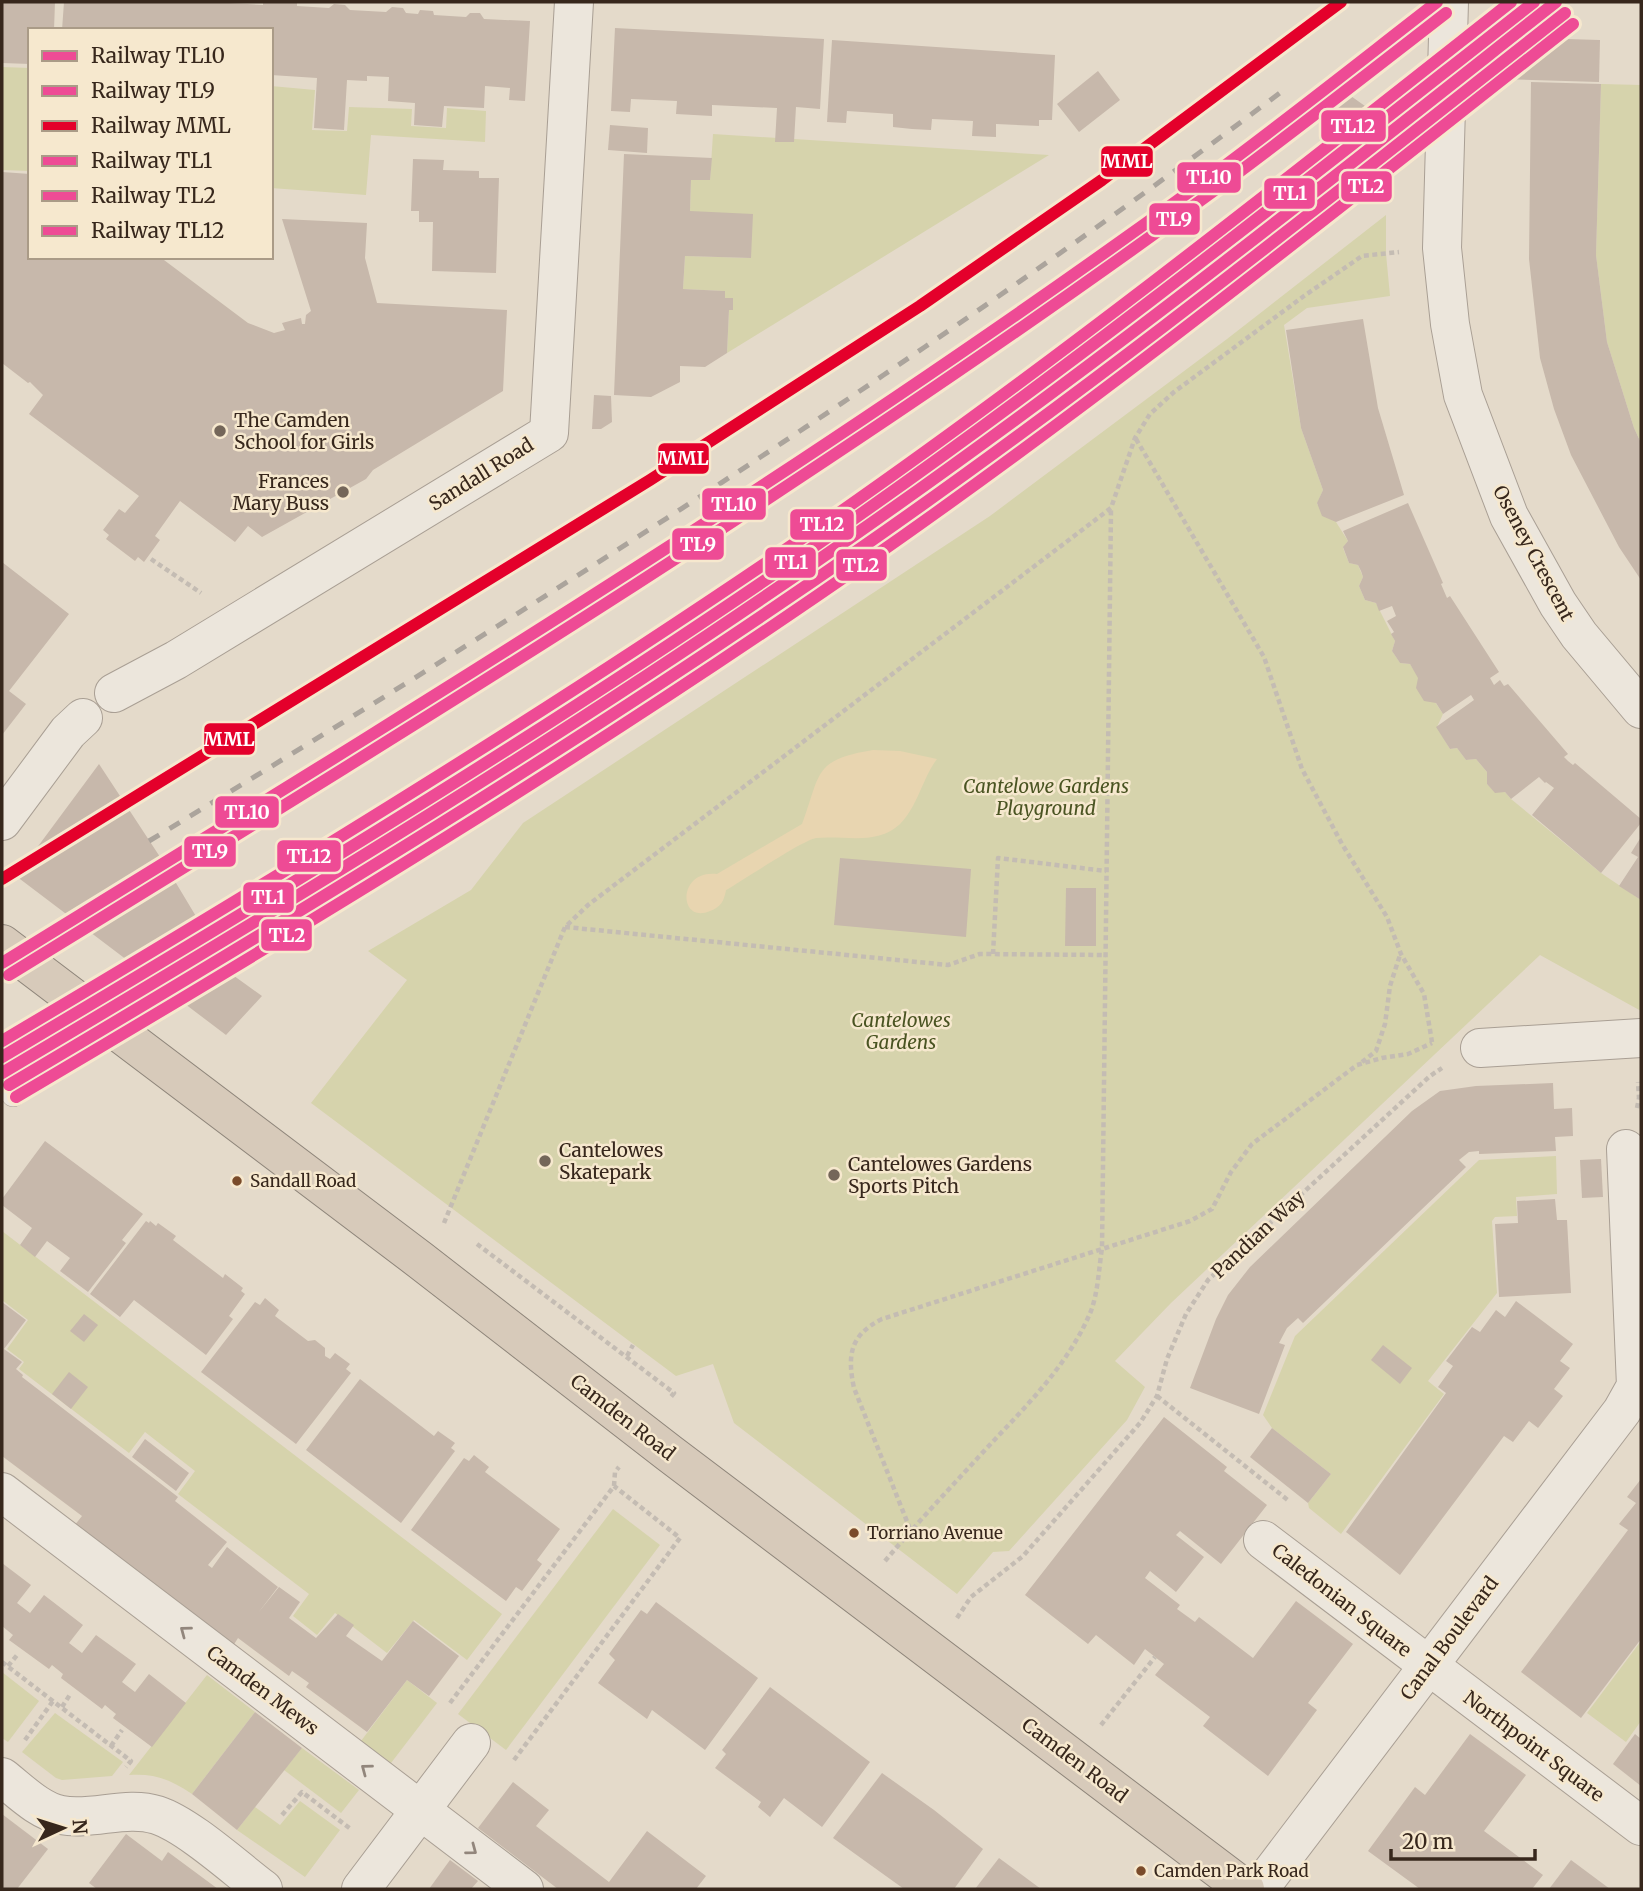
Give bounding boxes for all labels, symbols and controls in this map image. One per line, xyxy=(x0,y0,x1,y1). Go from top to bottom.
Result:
legend xyxy=(28,28,273,259)
text: Railway TL10 xyxy=(91,42,225,69)
text: Railway TL9 xyxy=(91,77,215,104)
line badge: TL12 xyxy=(1320,109,1387,143)
text: Railway MML xyxy=(91,112,231,139)
text: TL12 xyxy=(1330,114,1376,138)
line badge: MML xyxy=(1100,145,1154,178)
text: Railway TL1 xyxy=(91,147,212,174)
text: MML xyxy=(1101,149,1153,173)
line badge: TL10 xyxy=(1176,161,1242,194)
text: TL10 xyxy=(1186,165,1232,189)
line badge: TL2 xyxy=(1340,170,1393,203)
text: TL2 xyxy=(1348,174,1384,198)
line badge: TL1 xyxy=(1263,177,1316,210)
text: TL1 xyxy=(1273,181,1307,205)
text: Railway TL2 xyxy=(91,182,216,209)
line badge: TL9 xyxy=(1148,202,1201,236)
text: TL9 xyxy=(1156,207,1192,231)
text: Railway TL12 xyxy=(91,217,225,244)
place label: The Camden School for Girls xyxy=(234,408,374,454)
marker: The Camden School for Girls xyxy=(212,423,228,439)
street label: Sandall Road xyxy=(424,432,538,516)
line badge: MML xyxy=(657,442,710,475)
text: MML xyxy=(657,446,709,470)
place label: Frances Mary Buss xyxy=(232,469,329,515)
street label: Oseney Crescent xyxy=(1488,481,1580,625)
marker: Frances Mary Buss xyxy=(335,484,351,500)
line badge: TL10 xyxy=(701,487,767,521)
text: TL10 xyxy=(711,492,757,516)
line badge: TL12 xyxy=(789,508,855,541)
text: TL12 xyxy=(799,512,845,536)
line badge: TL9 xyxy=(671,527,725,561)
text: TL9 xyxy=(680,532,716,556)
line badge: TL1 xyxy=(764,546,817,579)
line badge: TL2 xyxy=(835,548,888,582)
text: TL1 xyxy=(774,550,808,574)
text: TL2 xyxy=(843,553,879,577)
line badge: MML xyxy=(203,722,256,756)
text: MML xyxy=(203,727,255,751)
park label: Cantelowe Gardens Playground xyxy=(963,774,1129,820)
line badge: TL10 xyxy=(214,795,280,829)
text: TL10 xyxy=(224,800,270,824)
line badge: TL9 xyxy=(183,835,237,868)
text: TL9 xyxy=(192,839,228,863)
line badge: TL12 xyxy=(276,839,342,873)
text: TL12 xyxy=(286,844,332,868)
line badge: TL1 xyxy=(242,881,295,914)
text: TL1 xyxy=(251,885,285,909)
line badge: TL2 xyxy=(260,918,313,952)
text: TL2 xyxy=(269,923,305,947)
park label: Cantelowes Gardens xyxy=(851,1008,951,1054)
place label: Cantelowes Skatepark xyxy=(559,1138,663,1184)
place label: Cantelowes Gardens Sports Pitch xyxy=(848,1152,1032,1198)
marker: Cantelowes Skatepark xyxy=(537,1153,553,1169)
marker: Cantelowes Gardens Sports Pitch xyxy=(826,1167,842,1183)
place label: Sandall Road xyxy=(250,1170,356,1192)
marker: Sandall Road xyxy=(230,1174,244,1188)
street label: Pandian Way xyxy=(1206,1185,1310,1283)
street label: Camden Road xyxy=(566,1369,680,1465)
place label: Torriano Avenue xyxy=(867,1522,1003,1544)
marker: Torriano Avenue xyxy=(847,1526,861,1540)
street label: Caledonian Square xyxy=(1267,1538,1417,1662)
street label: Canal Boulevard xyxy=(1395,1572,1503,1704)
one-way arrow xyxy=(180,1627,193,1640)
street label: Camden Mews xyxy=(202,1640,324,1740)
street label: Northpoint Square xyxy=(1459,1685,1609,1807)
street label: Camden Road xyxy=(1017,1712,1133,1808)
one-way arrow xyxy=(362,1765,374,1777)
north arrow xyxy=(28,1793,98,1863)
text: N xyxy=(67,1818,92,1835)
scale bar xyxy=(1391,1818,1534,1862)
text: 20 m xyxy=(1402,1828,1454,1855)
one-way arrow xyxy=(465,1841,477,1854)
place label: Camden Park Road xyxy=(1154,1860,1309,1882)
marker: Camden Park Road xyxy=(1134,1864,1148,1878)

